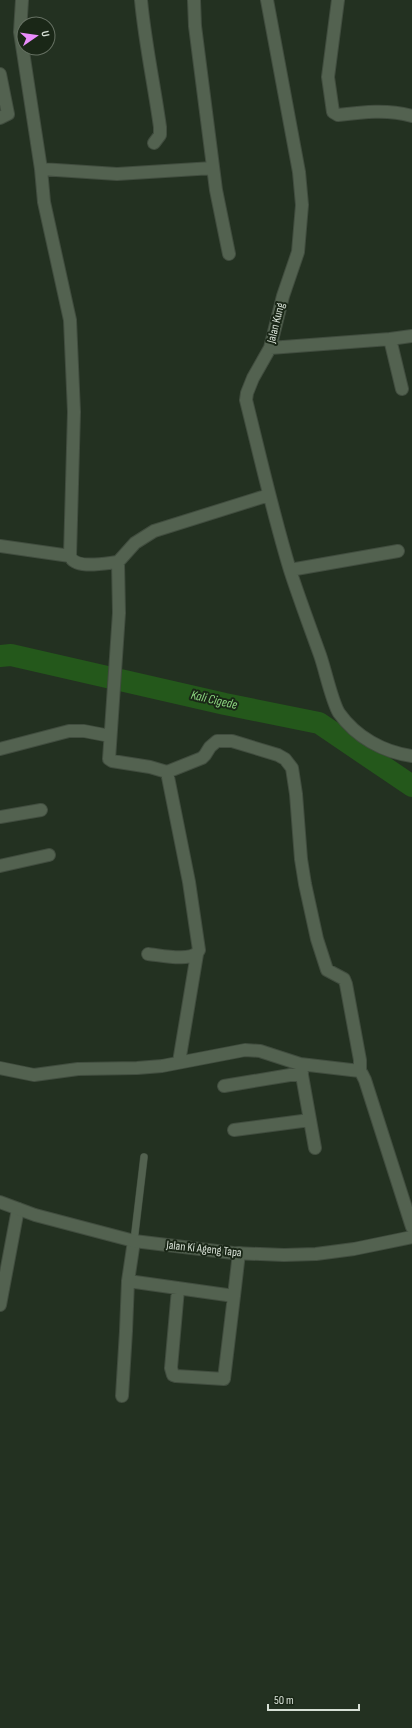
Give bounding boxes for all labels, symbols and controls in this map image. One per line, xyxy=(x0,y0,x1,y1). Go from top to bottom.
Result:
north arrow xyxy=(16,16,56,56)
text: U xyxy=(38,30,52,38)
street label: Jalan Kung xyxy=(263,301,288,346)
water label: Kali Cigede xyxy=(189,687,239,713)
street label: Jalan Ki Ageng Tapa xyxy=(165,1237,243,1260)
scale bar xyxy=(268,1686,359,1712)
text: 50 m xyxy=(274,1693,294,1708)

